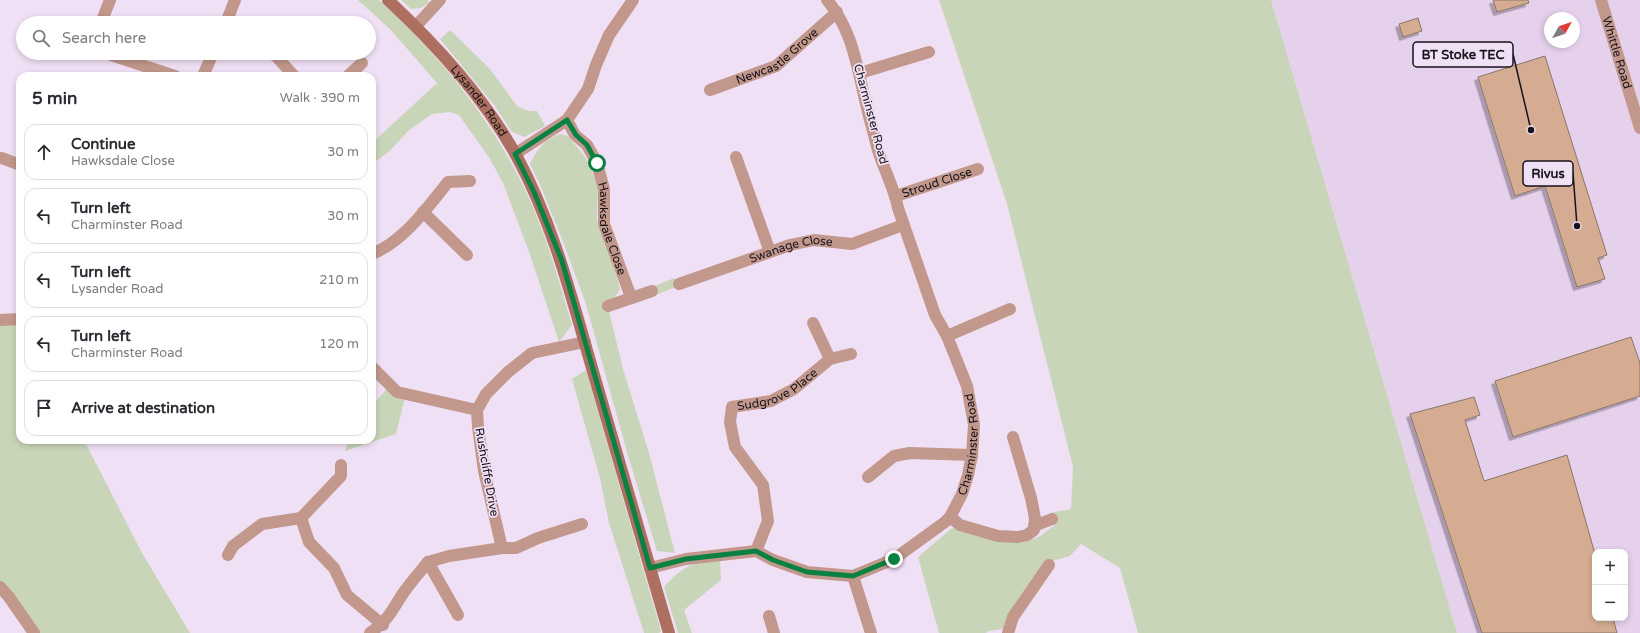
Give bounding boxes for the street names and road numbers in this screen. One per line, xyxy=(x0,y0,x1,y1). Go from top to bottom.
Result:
street label: Whittle Road xyxy=(1599,15,1635,90)
street label: Newcastle Grove xyxy=(734,25,821,87)
street label: Lysander Road xyxy=(448,62,510,139)
street label: Charminster Road xyxy=(851,62,891,166)
street label: Stroud Close xyxy=(900,164,974,201)
street label: Hawksdale Close xyxy=(595,180,629,277)
street label: Swanage Close xyxy=(747,233,834,266)
street label: Sudgrove Place xyxy=(736,365,820,413)
street label: Charminster Road xyxy=(955,392,981,497)
street label: Rushcliffe Drive xyxy=(472,427,502,518)

